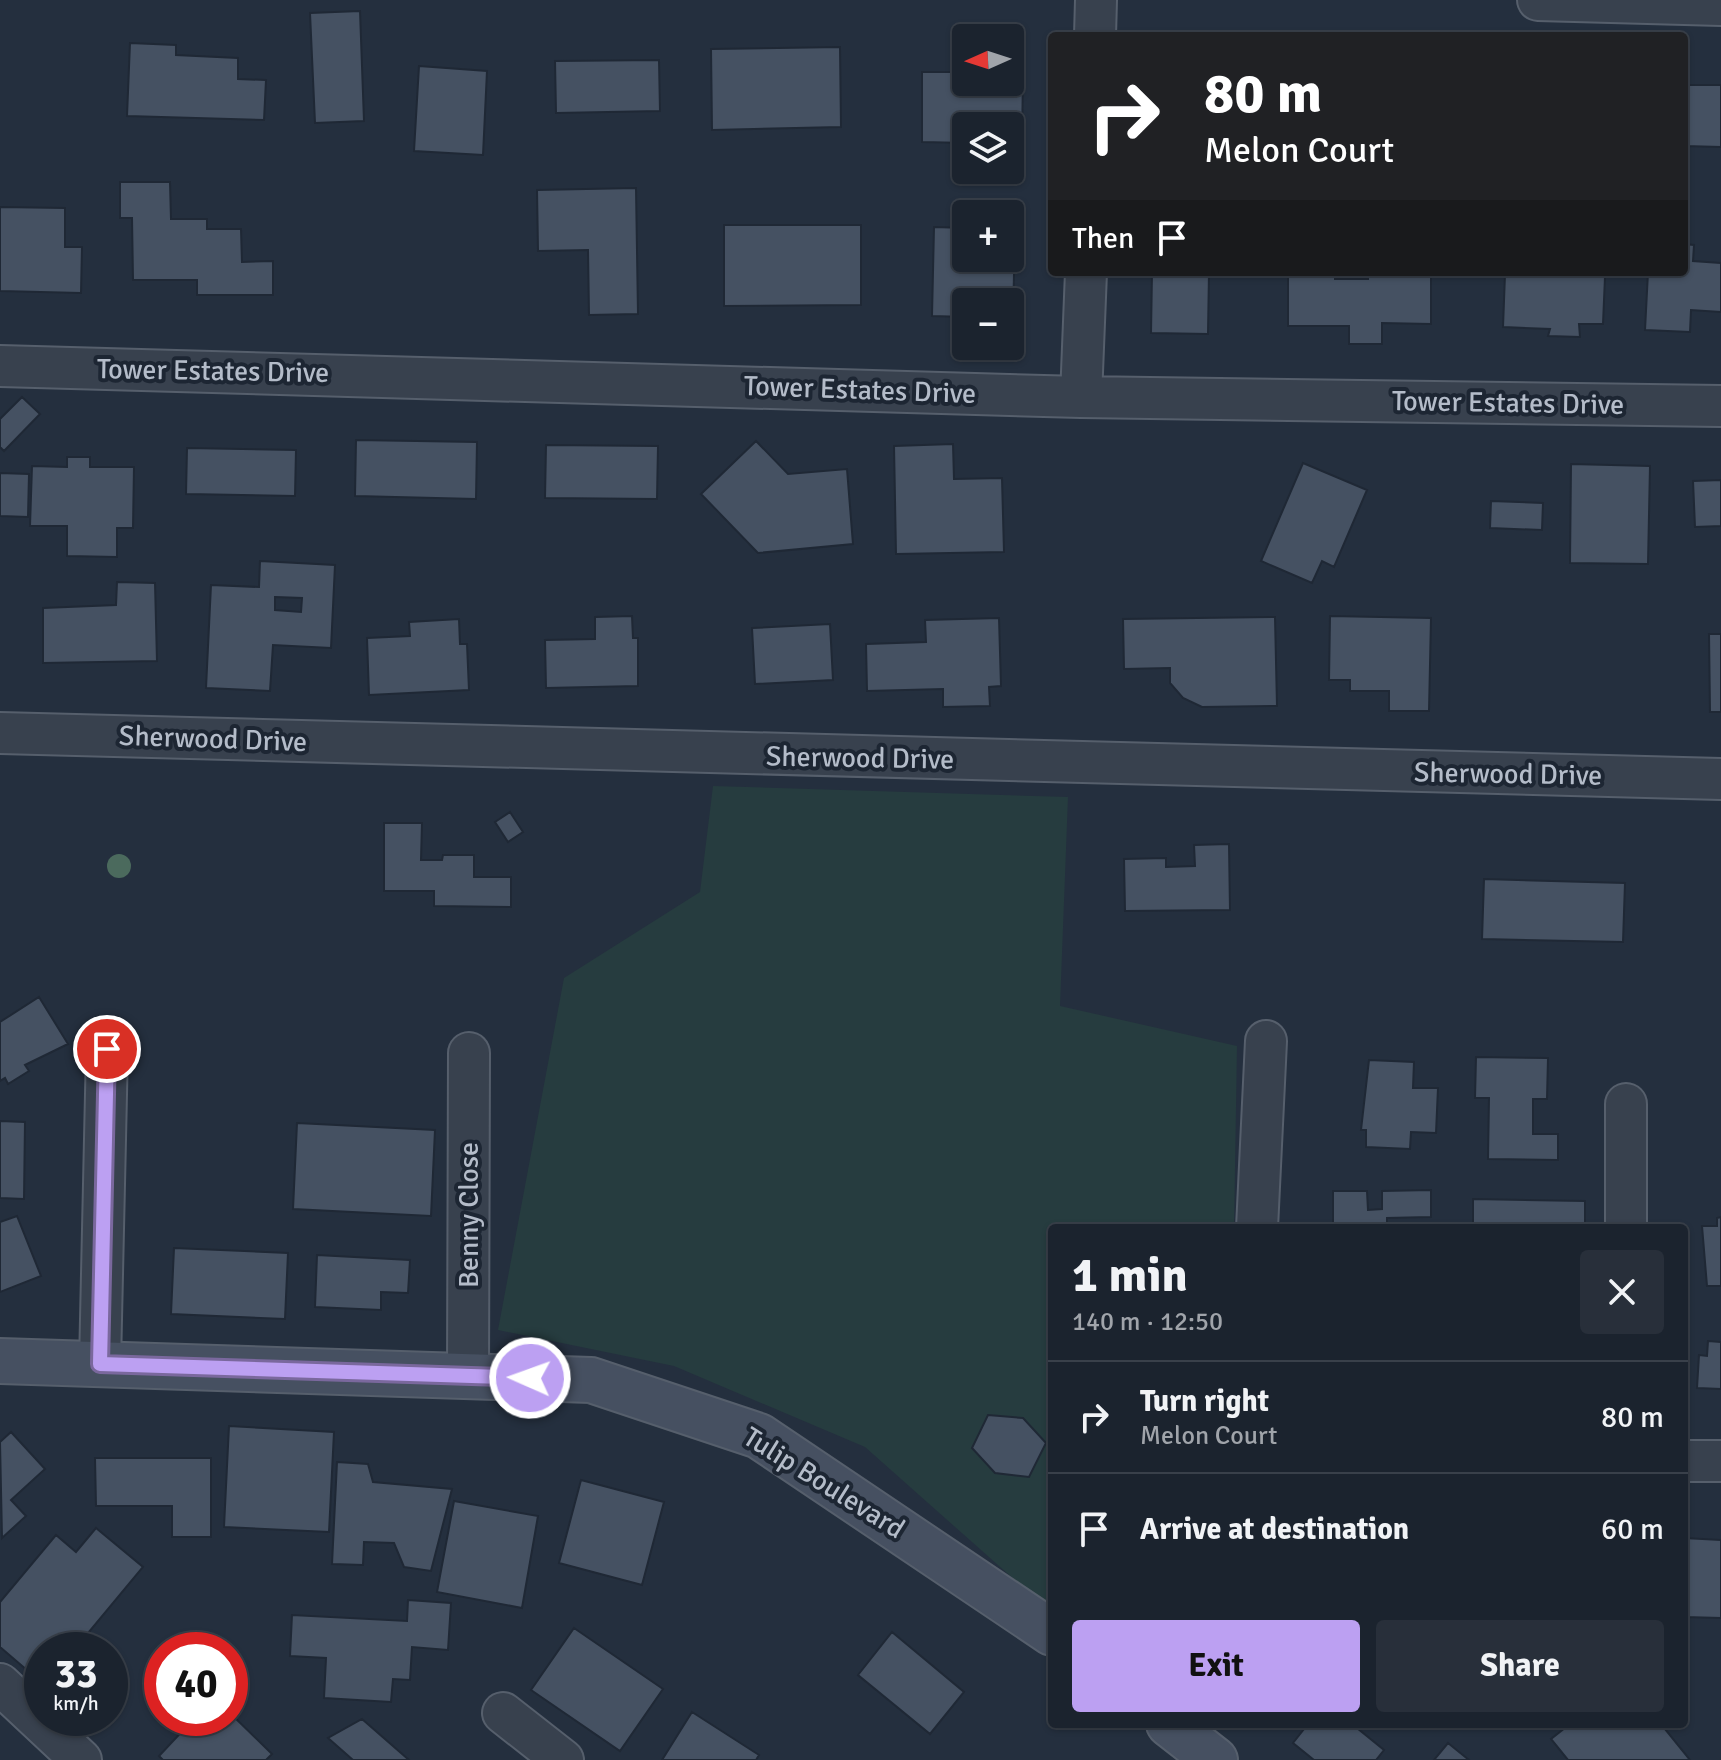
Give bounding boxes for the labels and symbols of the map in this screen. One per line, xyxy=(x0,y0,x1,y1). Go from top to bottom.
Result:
north arrow xyxy=(952,24,1024,96)
street label: Tower Estates Drive xyxy=(96,352,330,390)
street label: Tower Estates Drive xyxy=(743,369,977,411)
street label: Tower Estates Drive xyxy=(1391,384,1625,422)
street label: Sherwood Drive xyxy=(118,719,308,759)
street label: Sherwood Drive xyxy=(766,739,954,777)
street label: Sherwood Drive xyxy=(1414,755,1602,793)
pin xyxy=(73,1015,141,1083)
street label: Benny Close xyxy=(452,1142,486,1288)
position arrow xyxy=(488,1336,572,1420)
street label: Tulip Boulevard xyxy=(737,1420,911,1546)
speed limit sign: 40 xyxy=(144,1632,248,1736)

